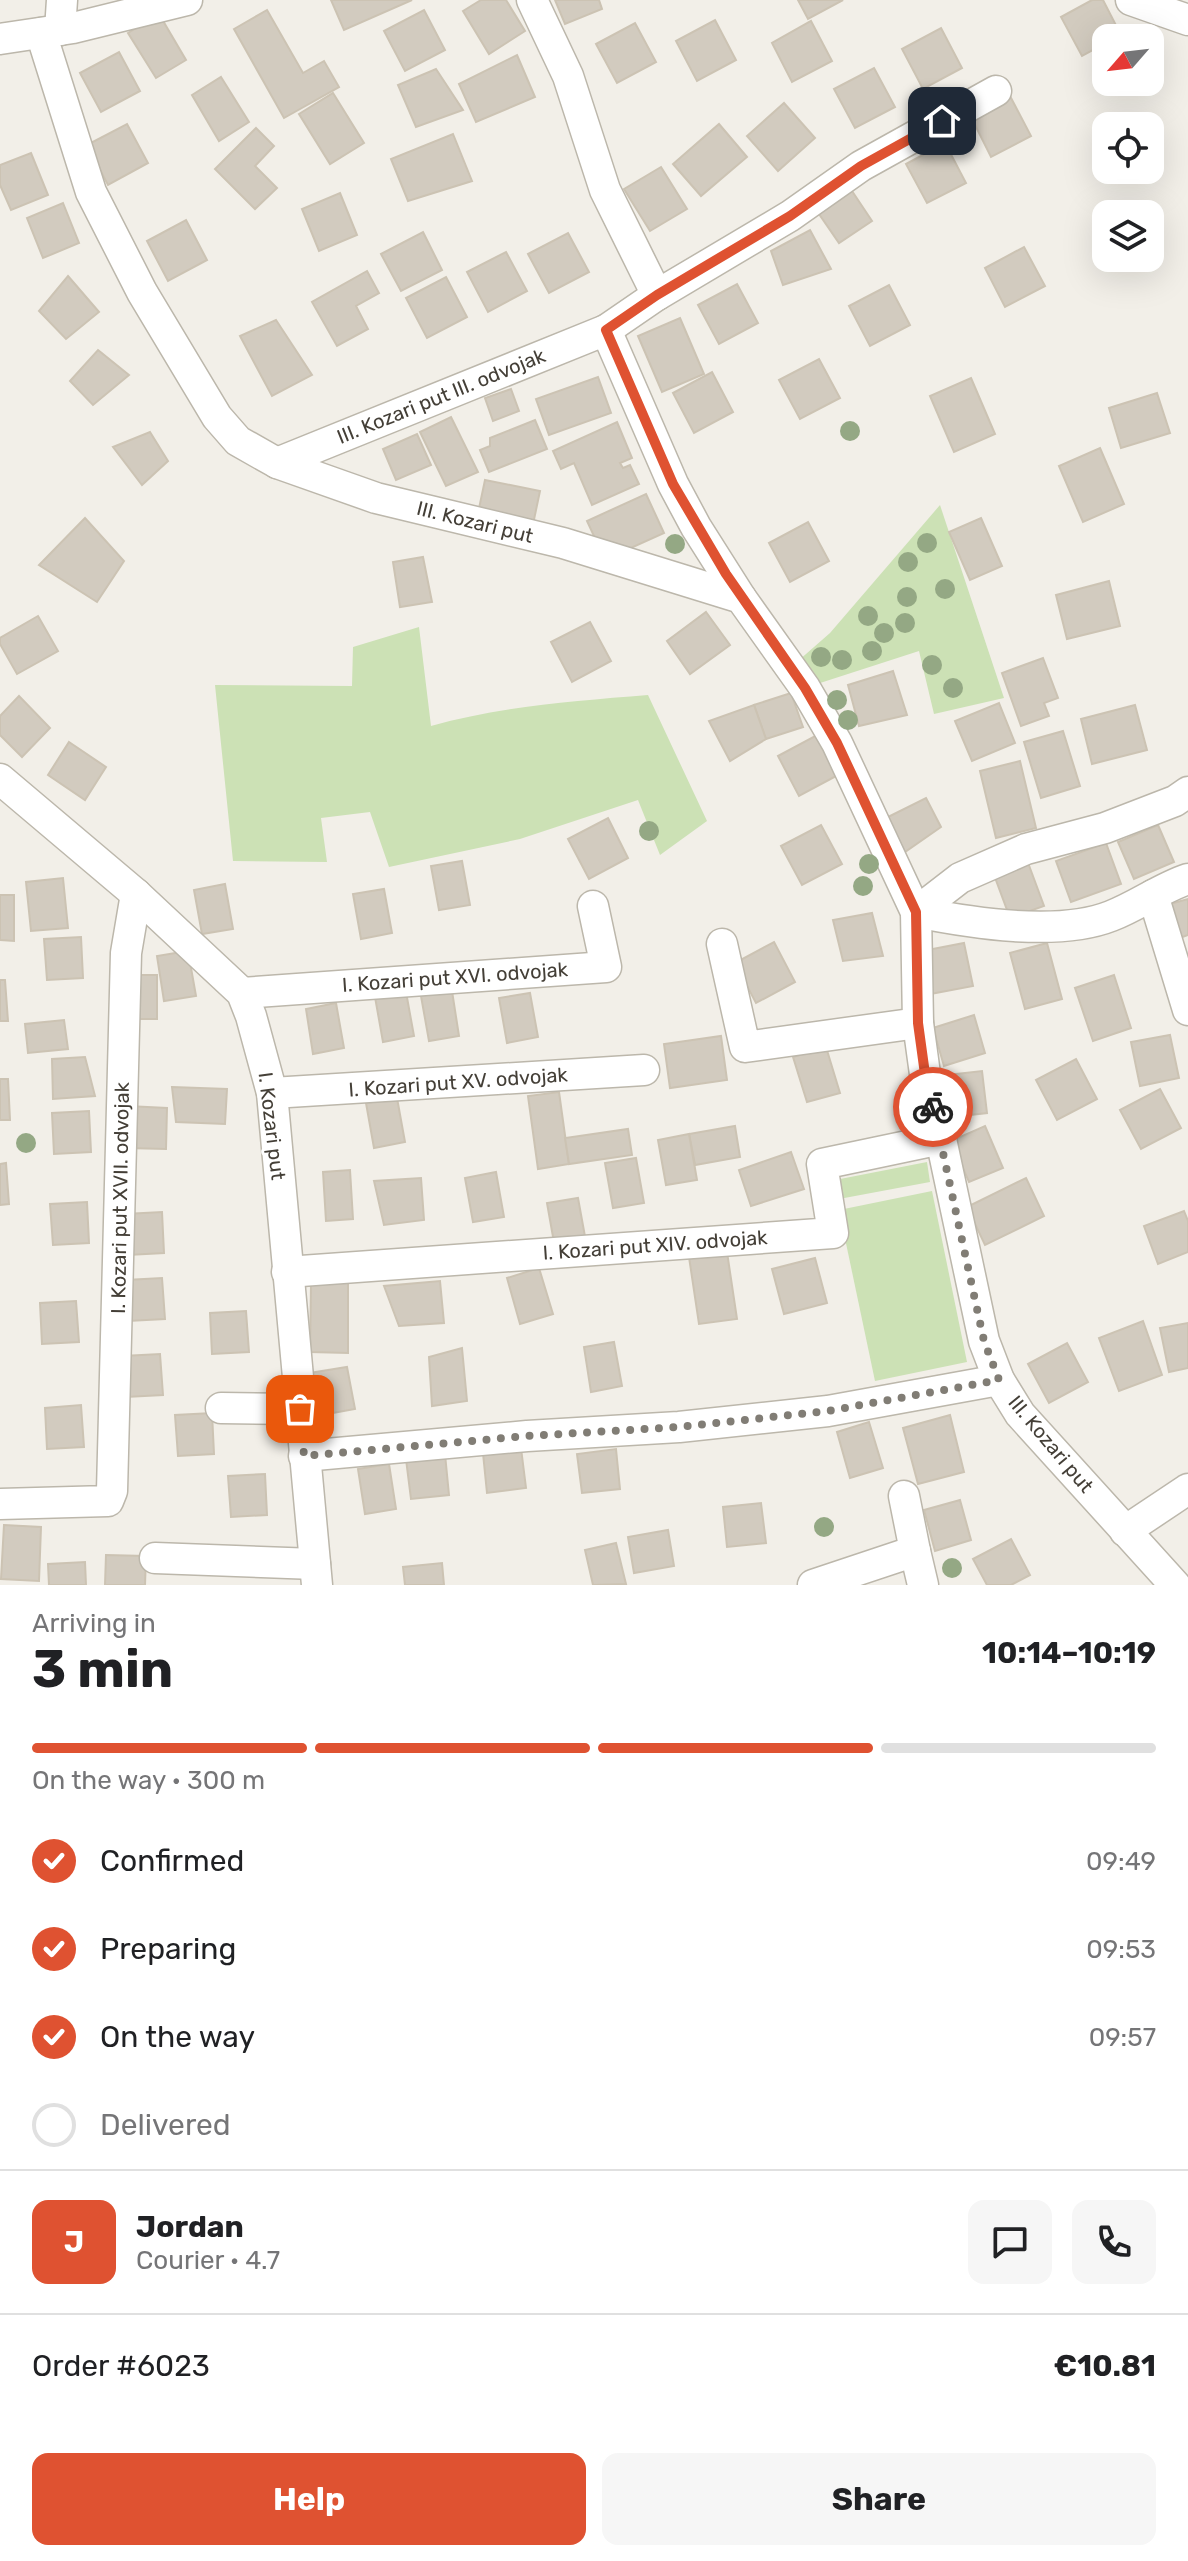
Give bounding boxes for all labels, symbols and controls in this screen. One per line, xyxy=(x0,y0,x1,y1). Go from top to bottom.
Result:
north arrow xyxy=(1092,24,1164,96)
map controls xyxy=(1092,24,1164,272)
pin xyxy=(908,87,976,155)
icon: home xyxy=(920,99,964,143)
button: locate xyxy=(1092,112,1164,184)
button: layers xyxy=(1092,200,1164,272)
street label: III. Kozari put III. odvojak xyxy=(333,343,549,449)
street label: III. Kozari put xyxy=(414,496,536,548)
street label: I. Kozari put XVI. odvojak xyxy=(341,957,569,997)
street label: I. Kozari put XV. odvojak xyxy=(348,1062,569,1102)
courier xyxy=(893,1067,973,1147)
street label: I. Kozari put xyxy=(253,1071,291,1181)
street label: I. Kozari put XVII. odvojak xyxy=(106,1081,134,1314)
icon: bike xyxy=(911,1085,955,1129)
street label: I. Kozari put XIV. odvojak xyxy=(542,1225,769,1265)
pin xyxy=(266,1375,334,1443)
icon: bag xyxy=(278,1387,322,1431)
street label: III. Kozari put xyxy=(1003,1391,1099,1498)
text: Arriving in xyxy=(32,1608,156,1639)
text: 10:14–10:19 xyxy=(982,1635,1156,1671)
text: 3 min xyxy=(32,1638,173,1700)
text: On the way · 300 m xyxy=(32,1765,265,1796)
icon: check xyxy=(32,1839,76,1883)
text: Confirmed xyxy=(100,1843,244,1879)
text: 09:49 xyxy=(1086,1846,1156,1877)
icon: check xyxy=(32,1927,76,1971)
text: Preparing xyxy=(100,1931,236,1967)
text: 09:53 xyxy=(1086,1934,1156,1965)
icon: check xyxy=(32,2015,76,2059)
text: On the way xyxy=(100,2019,255,2055)
text: 09:57 xyxy=(1089,2022,1156,2053)
text: Delivered xyxy=(100,2107,231,2143)
button: chat xyxy=(968,2200,1052,2284)
button: phone xyxy=(1072,2200,1156,2284)
text: Jordan xyxy=(136,2209,244,2245)
text: J xyxy=(64,2224,84,2260)
text: Courier · 4.7 xyxy=(136,2245,280,2276)
text: Order #6023 xyxy=(32,2348,210,2384)
text: €10.81 xyxy=(1054,2348,1156,2384)
button: Help xyxy=(32,2453,586,2545)
button: Share xyxy=(602,2453,1156,2545)

